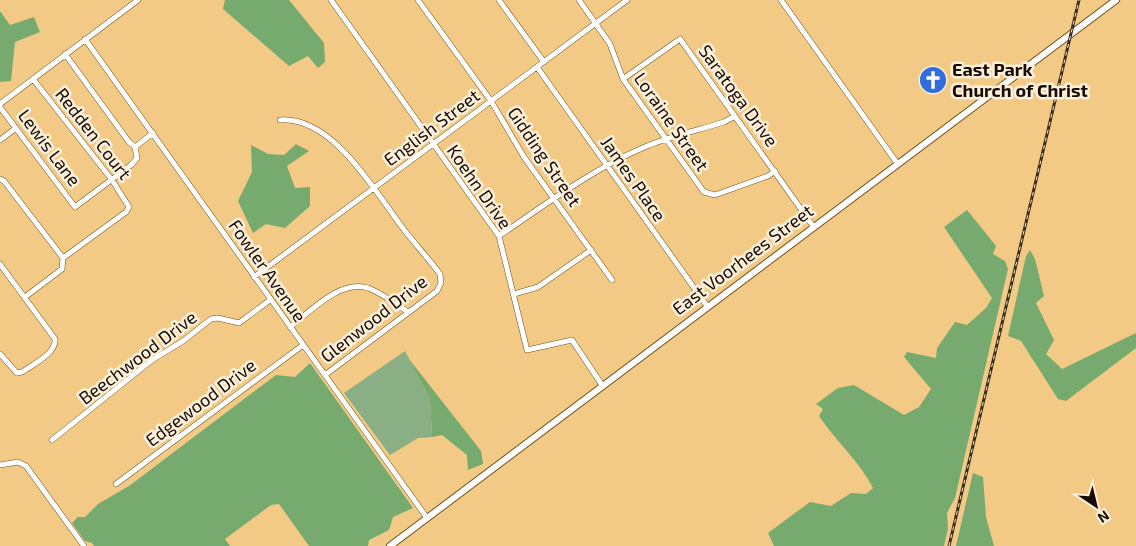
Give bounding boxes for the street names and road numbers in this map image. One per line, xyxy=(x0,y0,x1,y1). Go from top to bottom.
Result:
street label: Saratoga Drive xyxy=(694,40,783,151)
street label: Loraine Street xyxy=(630,68,714,175)
street label: Redden Court xyxy=(51,83,136,184)
street label: English Street xyxy=(379,84,484,170)
street label: Gidding Street xyxy=(503,102,586,211)
street label: Lewis Lane xyxy=(14,105,86,190)
street label: James Place xyxy=(596,132,671,225)
street label: Koehn Drive xyxy=(443,140,517,233)
street label: East Voorhees Street xyxy=(668,199,817,319)
street label: Fowler Avenue xyxy=(224,215,311,326)
street label: Glenwood Drive xyxy=(316,270,431,367)
street label: Beechwood Drive xyxy=(74,306,201,409)
street label: Edgewood Drive xyxy=(141,354,260,451)

